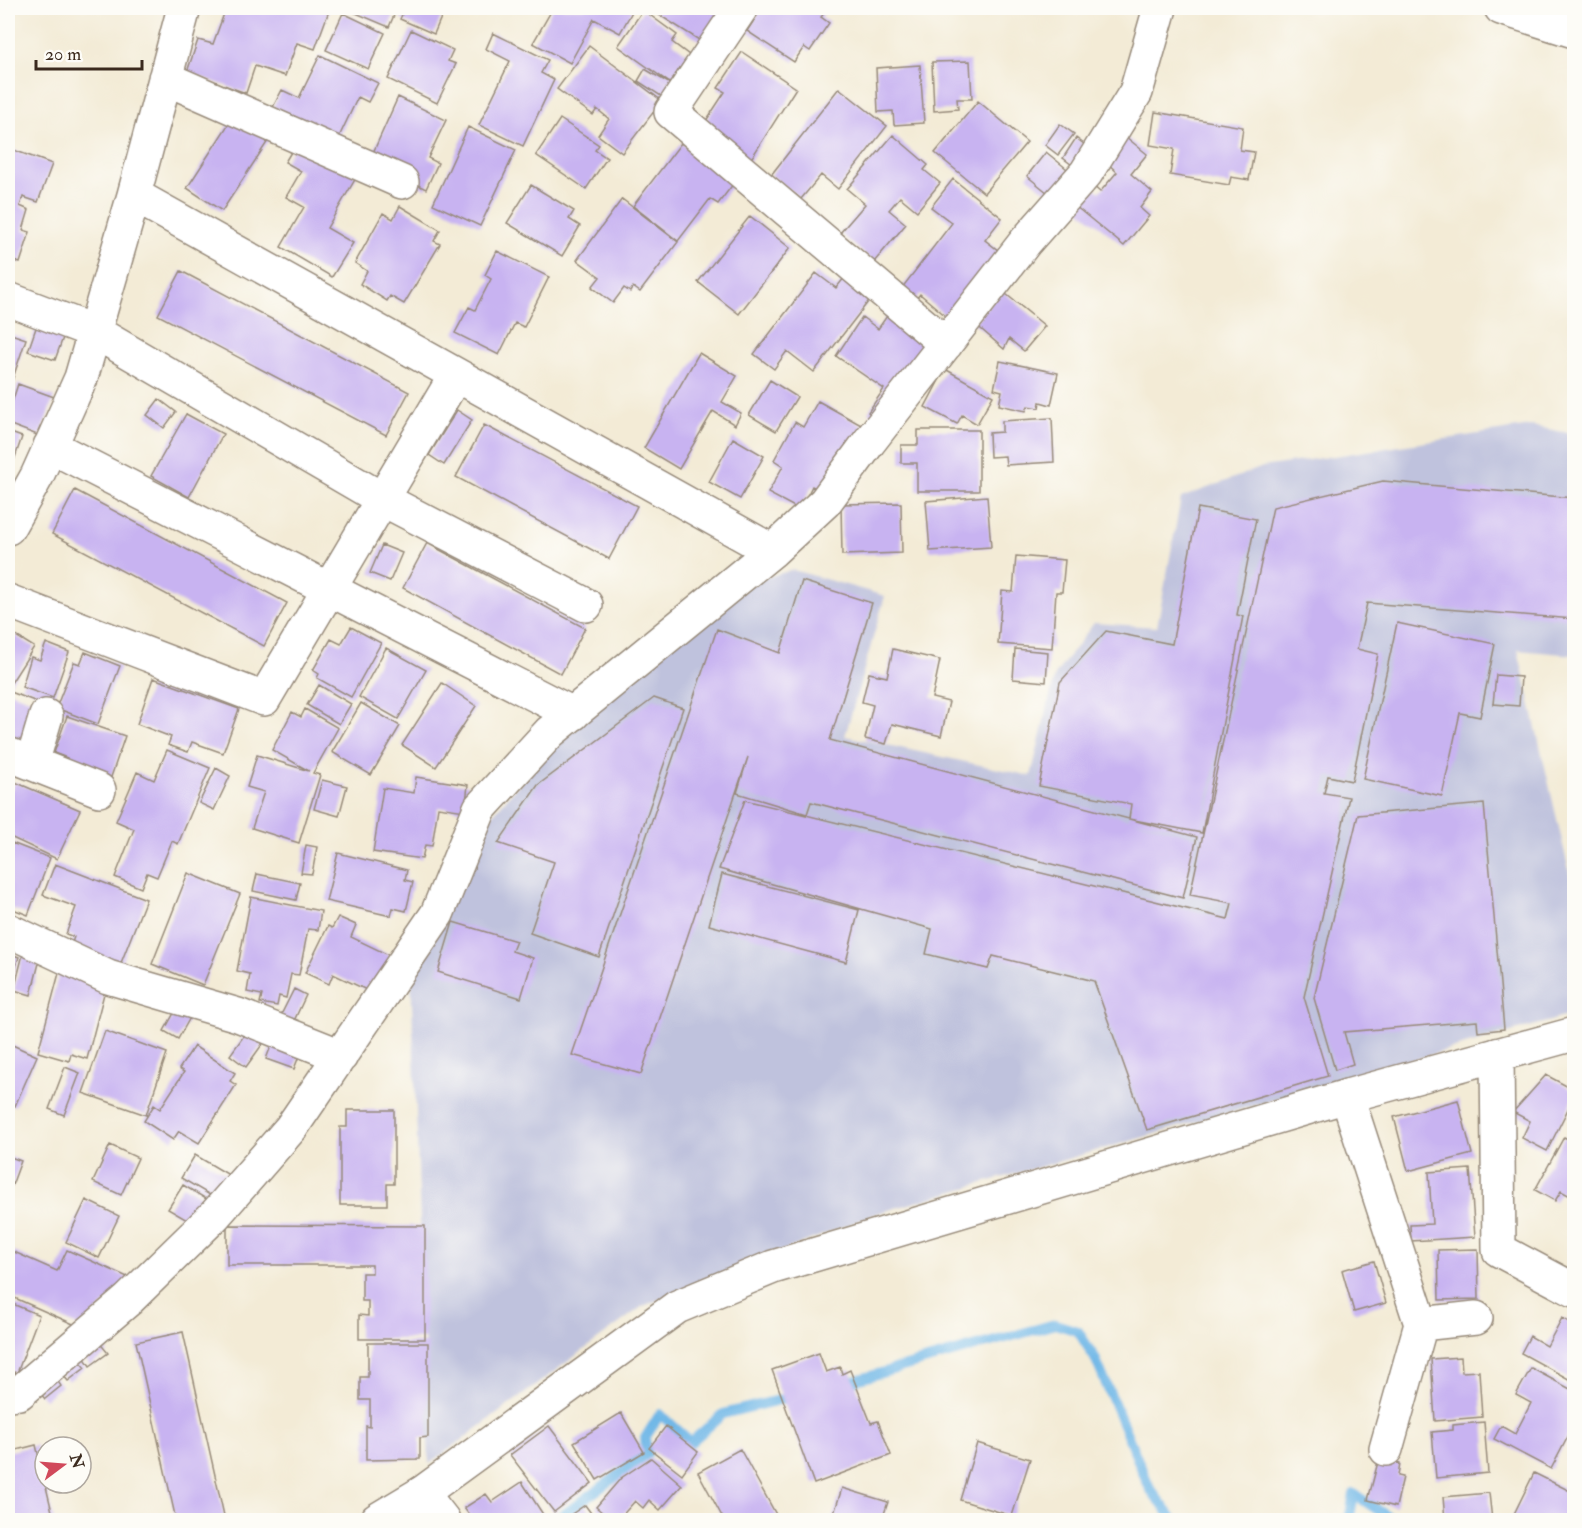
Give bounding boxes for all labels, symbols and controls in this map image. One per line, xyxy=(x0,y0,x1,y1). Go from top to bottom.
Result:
scale bar xyxy=(36,33,142,71)
text: 20 m xyxy=(45,43,81,66)
north arrow xyxy=(33,1435,93,1495)
text: N xyxy=(65,1451,88,1471)

